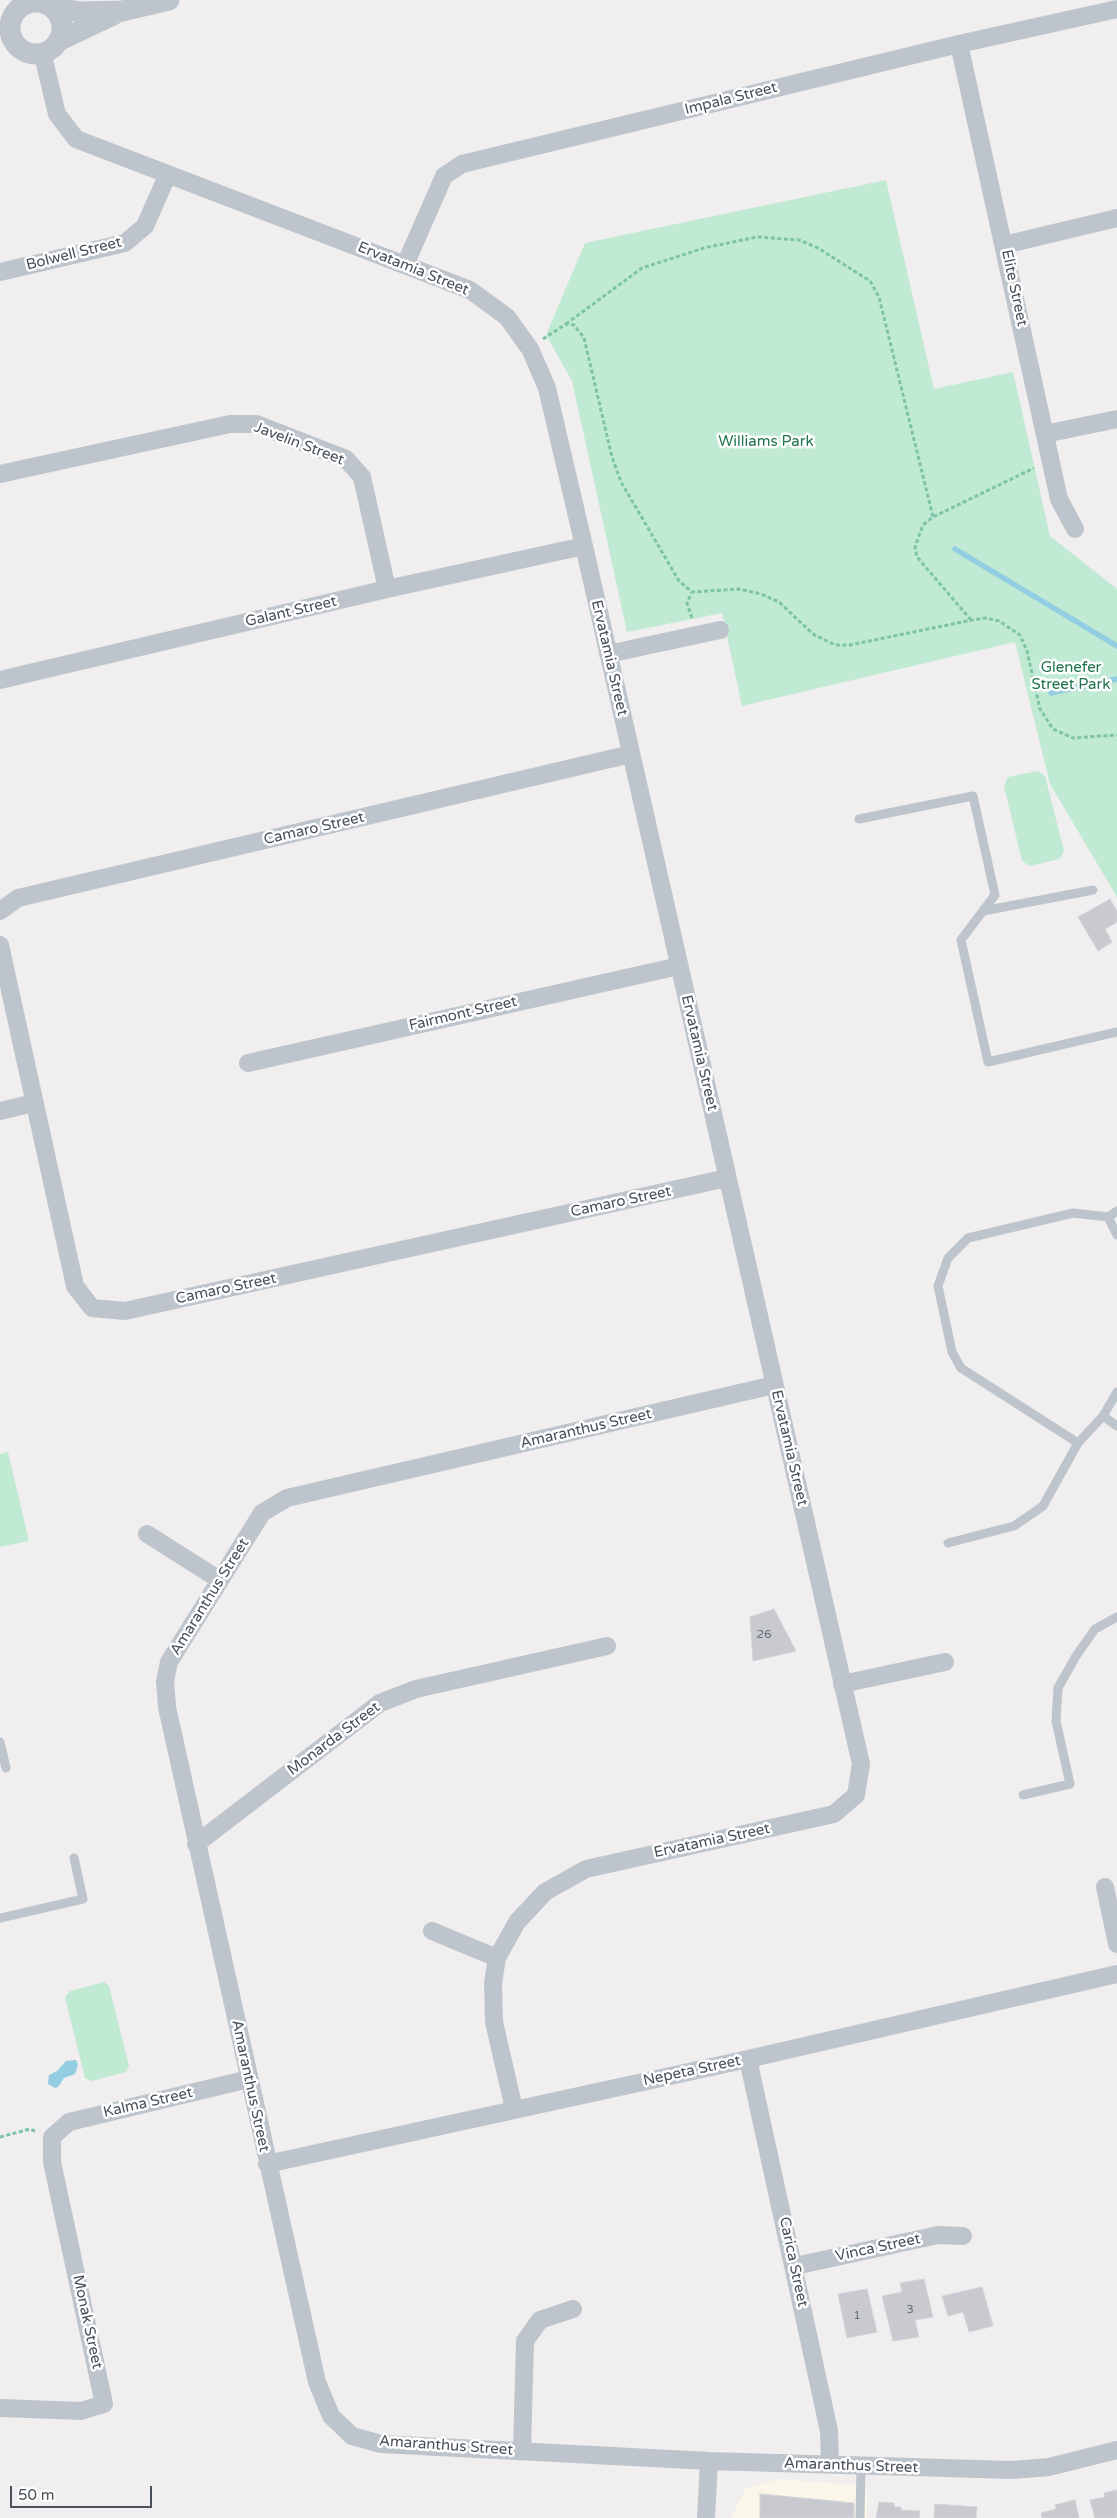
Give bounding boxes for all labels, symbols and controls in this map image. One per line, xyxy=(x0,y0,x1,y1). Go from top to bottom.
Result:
street label: Impala Street xyxy=(683,79,779,119)
street label: Bolwell Street xyxy=(24,233,124,275)
street label: Ervatamia Street xyxy=(355,239,471,299)
street label: Elite Street xyxy=(997,248,1031,328)
street label: Javelin Street xyxy=(251,419,347,469)
park label: Williams Park xyxy=(718,433,814,451)
street label: Galant Street xyxy=(243,593,339,631)
street label: Ervatamia Street xyxy=(587,598,631,718)
park label: Glenefer Street Park xyxy=(1032,659,1110,694)
street label: Camaro Street xyxy=(262,809,366,849)
street label: Fairmont Street xyxy=(407,993,519,1035)
street label: Ervatamia Street xyxy=(677,993,721,1113)
street label: Camaro Street xyxy=(569,1183,673,1221)
street label: Camaro Street xyxy=(174,1270,278,1308)
street label: Ervatamia Street xyxy=(767,1388,811,1508)
street label: Amaranthus Street xyxy=(519,1405,653,1453)
street label: Amaranthus Street xyxy=(167,1535,253,1659)
house number: 26 xyxy=(756,1628,772,1642)
street label: Monarda Street xyxy=(284,1698,384,1780)
street label: Ervatamia Street xyxy=(652,1820,772,1862)
street label: Amaranthus Street xyxy=(227,2018,273,2154)
street label: Nepeta Street xyxy=(642,2052,742,2090)
street label: Kalma Street xyxy=(102,2084,194,2122)
street label: Carica Street xyxy=(775,2215,811,2309)
street label: Vinca Street xyxy=(834,2230,922,2266)
street label: Monak Street xyxy=(68,2273,106,2371)
house number: 3 xyxy=(906,2303,914,2317)
house number: 1 xyxy=(853,2309,861,2323)
street label: Amaranthus Street xyxy=(378,2432,514,2460)
street label: Amaranthus Street xyxy=(784,2455,918,2477)
scale bar xyxy=(12,2476,155,2508)
text: 50 m xyxy=(18,2486,55,2504)

